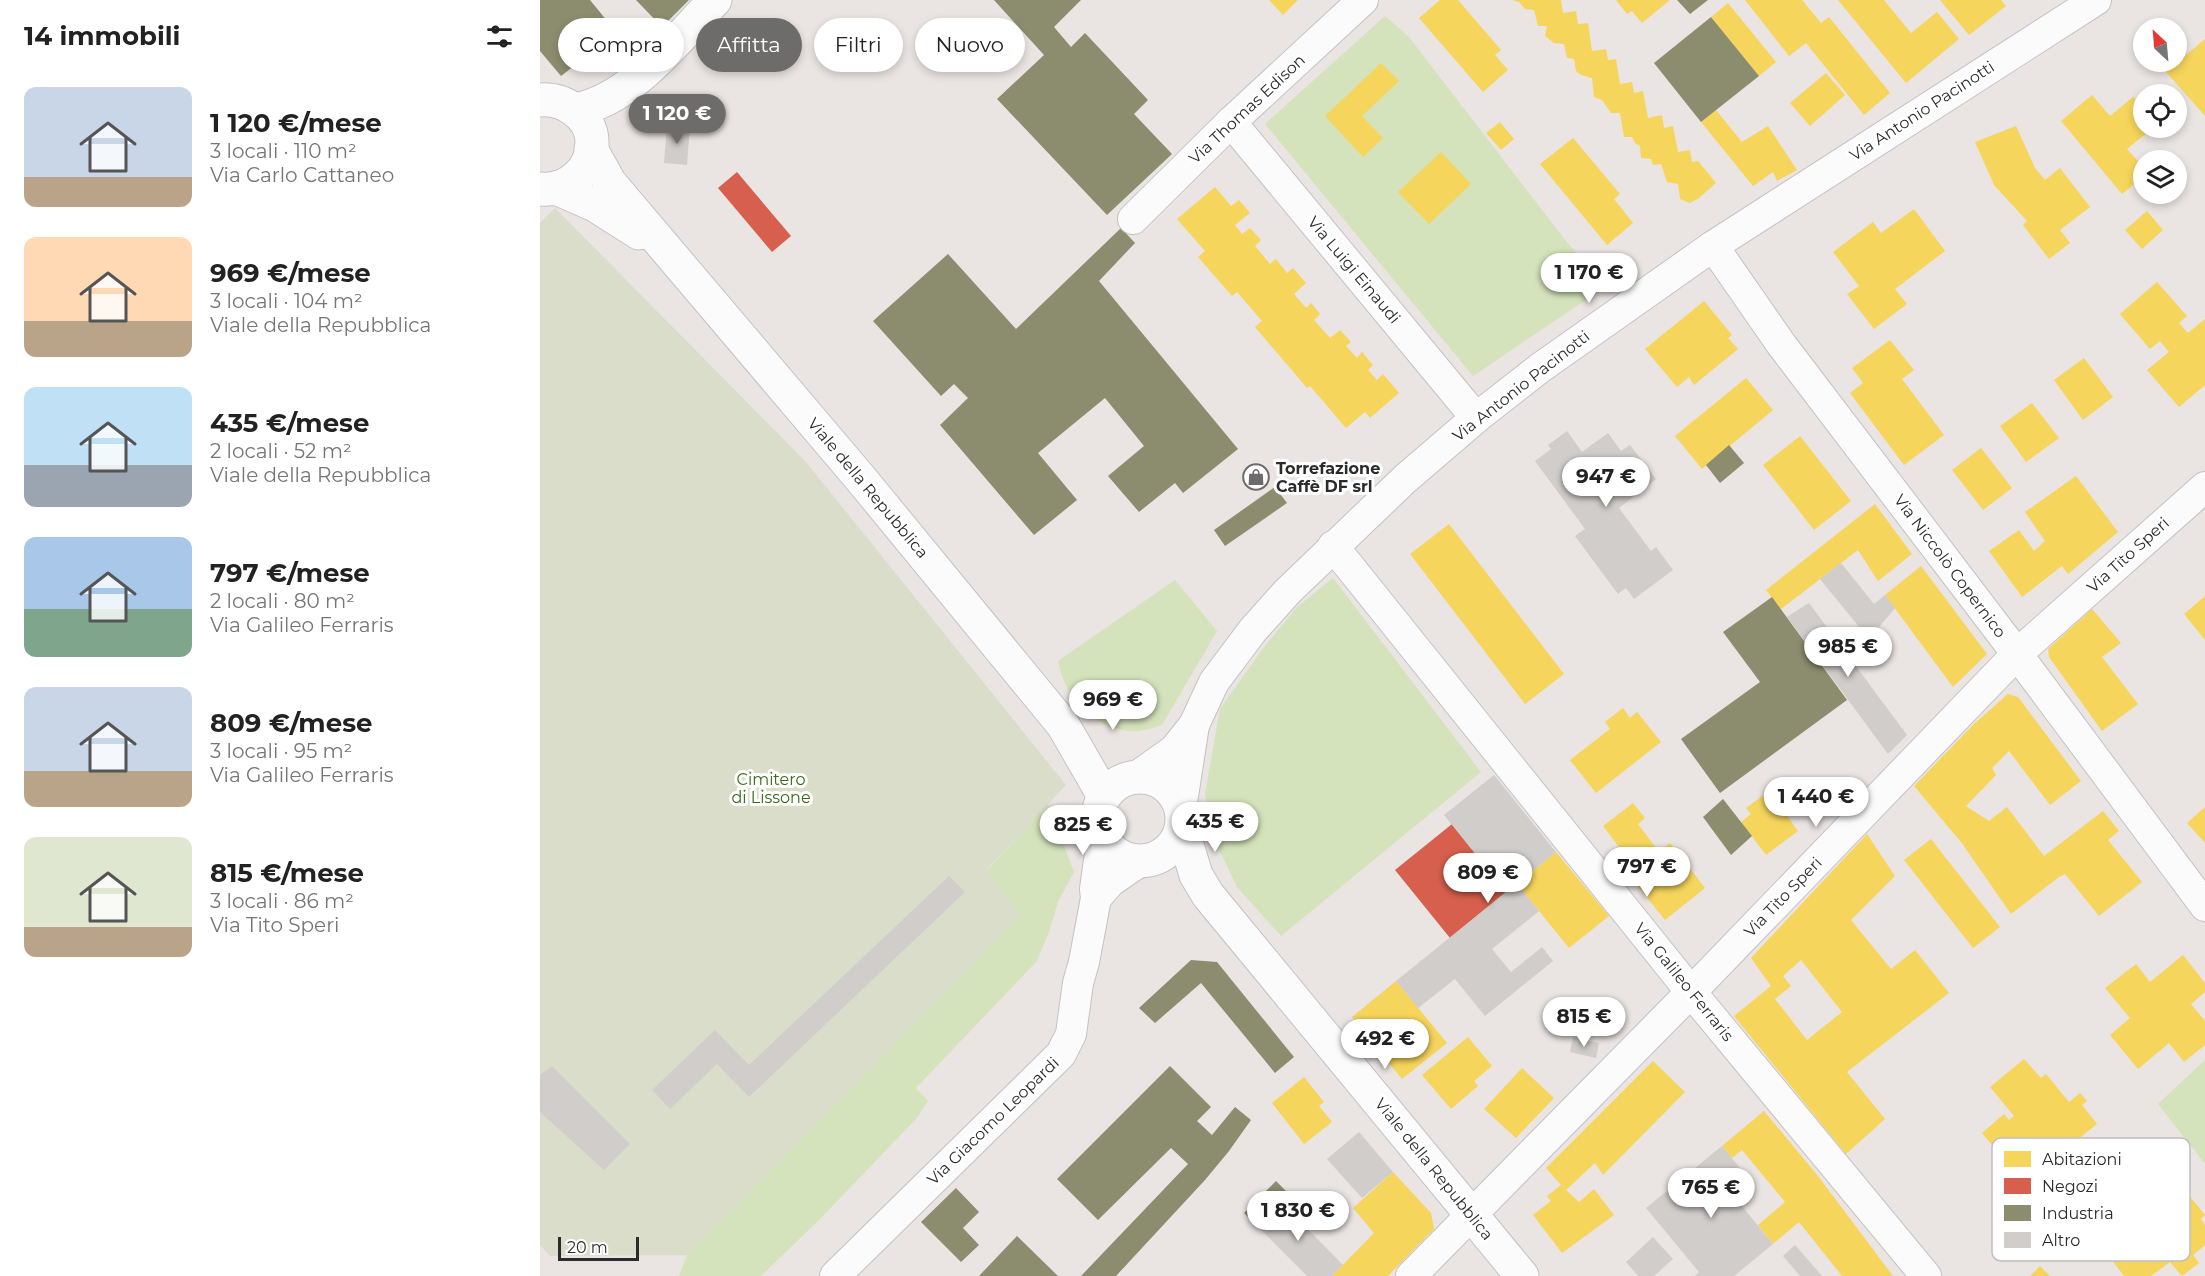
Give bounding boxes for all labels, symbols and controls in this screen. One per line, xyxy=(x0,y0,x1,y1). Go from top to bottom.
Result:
chip: Compra xyxy=(558,18,684,72)
chip: Affitta xyxy=(696,18,802,72)
chip: Filtri xyxy=(814,18,903,72)
chip: Nuovo xyxy=(915,18,1025,72)
north arrow xyxy=(2133,18,2187,72)
map controls xyxy=(2133,18,2187,204)
text: 14 immobili xyxy=(24,20,180,52)
icon: filters xyxy=(483,20,516,53)
street label: Via Thomas Edison xyxy=(1185,50,1309,168)
street label: Via Antonio Pacinotti xyxy=(1846,57,1998,165)
button: locate xyxy=(2133,84,2187,138)
pin: 1 120 € xyxy=(622,94,732,145)
text: 1 120 € xyxy=(643,101,711,125)
text: 1 120 €/mese xyxy=(210,107,382,139)
icon: home xyxy=(72,111,144,183)
text: 3 locali · 110 m² xyxy=(210,139,357,163)
button: layers xyxy=(2133,150,2187,204)
text: Via Carlo Cattaneo xyxy=(210,163,394,187)
street label: Via Luigi Einaudi xyxy=(1304,213,1404,327)
pin: 1 170 € xyxy=(1534,253,1644,304)
text: 969 €/mese xyxy=(210,257,371,289)
text: 1 170 € xyxy=(1555,260,1623,284)
icon: home xyxy=(72,261,144,333)
text: 3 locali · 104 m² xyxy=(210,289,363,313)
text: Viale della Repubblica xyxy=(210,313,431,337)
street label: Via Antonio Pacinotti xyxy=(1449,327,1593,445)
text: 435 €/mese xyxy=(210,407,369,439)
icon: home xyxy=(72,411,144,483)
street label: Viale della Repubblica xyxy=(804,414,932,562)
text: 2 locali · 52 m² xyxy=(210,439,352,463)
pin: 947 € xyxy=(1564,457,1648,508)
place label: Torrefazione Caffè DF srl xyxy=(1276,459,1380,496)
shop icon: Torrefazione Caffè DF srl xyxy=(1241,462,1271,492)
text: Viale della Repubblica xyxy=(210,463,431,487)
text: 947 € xyxy=(1576,464,1636,488)
street label: Via Niccolò Copernico xyxy=(1890,491,2010,641)
street label: Via Tito Speri xyxy=(2083,513,2173,597)
text: 797 €/mese xyxy=(210,557,370,589)
icon: home xyxy=(72,561,144,633)
text: 2 locali · 80 m² xyxy=(210,589,355,613)
text: Via Galileo Ferraris xyxy=(210,613,394,637)
pin: 985 € xyxy=(1806,627,1890,678)
text: 985 € xyxy=(1818,634,1878,658)
pin: 969 € xyxy=(1071,680,1155,731)
text: 969 € xyxy=(1083,687,1143,711)
text: 809 €/mese xyxy=(210,707,372,739)
icon: home xyxy=(72,711,144,783)
text: 3 locali · 95 m² xyxy=(210,739,352,763)
text: Via Galileo Ferraris xyxy=(210,763,394,787)
park label: Cimitero di Lissone xyxy=(731,770,811,807)
pin: 1 440 € xyxy=(1761,777,1871,828)
text: 1 440 € xyxy=(1778,784,1854,808)
pin: 435 € xyxy=(1173,802,1257,853)
pin: 825 € xyxy=(1041,805,1125,856)
text: 435 € xyxy=(1185,809,1245,833)
text: 825 € xyxy=(1054,812,1112,836)
pin: 797 € xyxy=(1605,847,1689,898)
pin: 809 € xyxy=(1446,853,1530,904)
street label: Via Tito Speri xyxy=(1740,853,1826,941)
text: 797 € xyxy=(1617,854,1677,878)
text: 815 €/mese xyxy=(210,857,364,889)
text: 809 € xyxy=(1457,860,1519,884)
icon: home xyxy=(72,861,144,933)
text: 3 locali · 86 m² xyxy=(210,889,354,913)
text: Via Tito Speri xyxy=(210,913,339,937)
street label: Via Galileo Ferraris xyxy=(1630,919,1738,1045)
pin: 815 € xyxy=(1542,997,1626,1048)
text: 815 € xyxy=(1557,1004,1611,1028)
pin: 492 € xyxy=(1343,1019,1427,1070)
text: 492 € xyxy=(1355,1026,1415,1050)
street label: Via Giacomo Leopardi xyxy=(923,1053,1063,1189)
street label: Viale della Repubblica xyxy=(1371,1094,1497,1244)
legend xyxy=(1992,1138,2190,1261)
text: Abitazioni xyxy=(2042,1150,2122,1169)
pin: 765 € xyxy=(1669,1168,1753,1219)
text: 765 € xyxy=(1682,1175,1740,1199)
text: Negozi xyxy=(2042,1177,2098,1196)
pin: 1 830 € xyxy=(1243,1191,1353,1242)
text: 1 830 € xyxy=(1261,1198,1335,1222)
text: Industria xyxy=(2042,1204,2114,1223)
text: Altro xyxy=(2042,1231,2080,1250)
scale bar xyxy=(558,1234,639,1262)
text: 20 m xyxy=(567,1238,608,1257)

